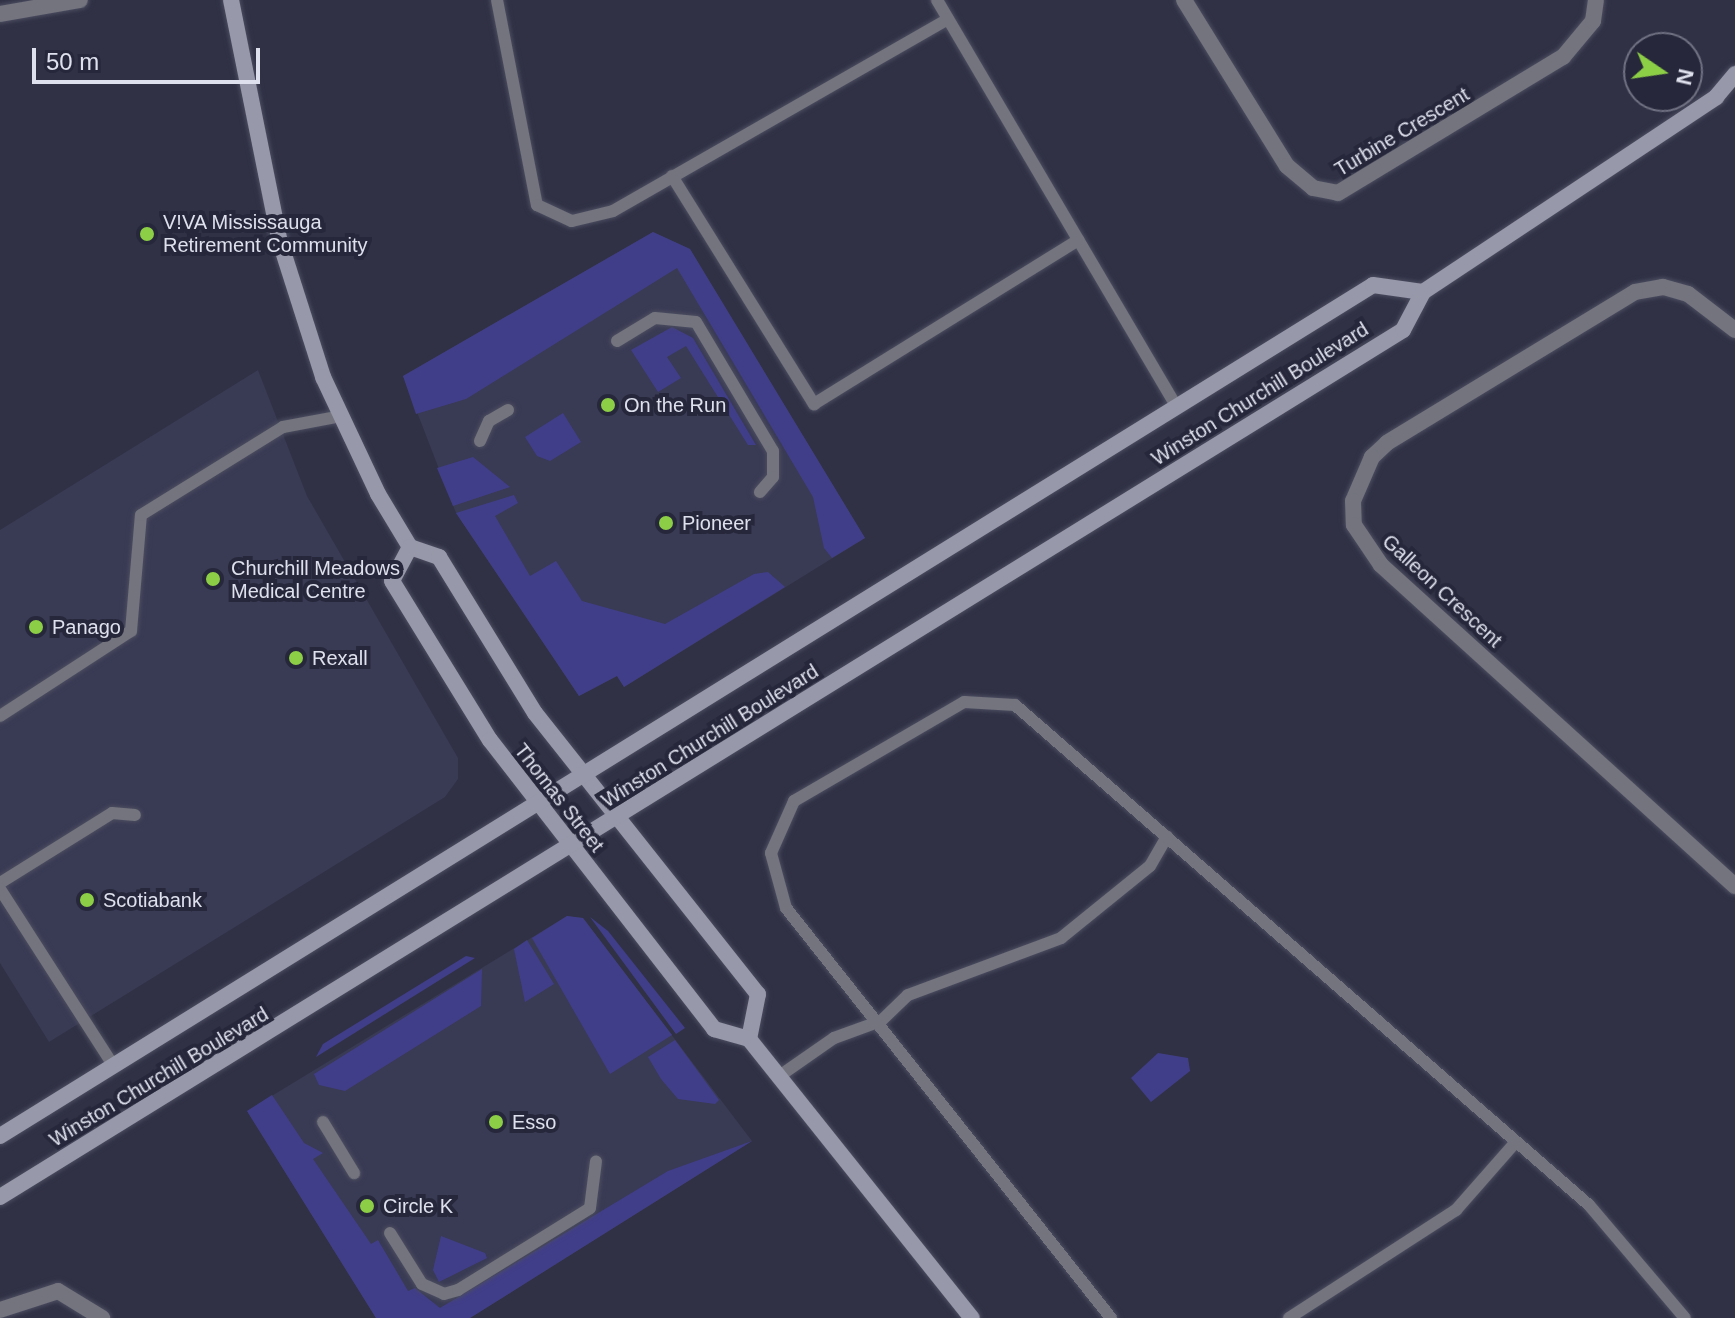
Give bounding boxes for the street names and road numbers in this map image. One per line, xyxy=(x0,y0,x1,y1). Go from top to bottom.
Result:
street label: Turbine Crescent xyxy=(1330,82,1474,182)
street label: Winston Churchill Boulevard xyxy=(1147,317,1373,471)
street label: Galleon Crescent xyxy=(1377,530,1507,652)
street label: Winston Churchill Boulevard xyxy=(597,659,823,813)
street label: Thomas Street xyxy=(509,739,609,857)
street label: Winston Churchill Boulevard xyxy=(45,1002,273,1152)

